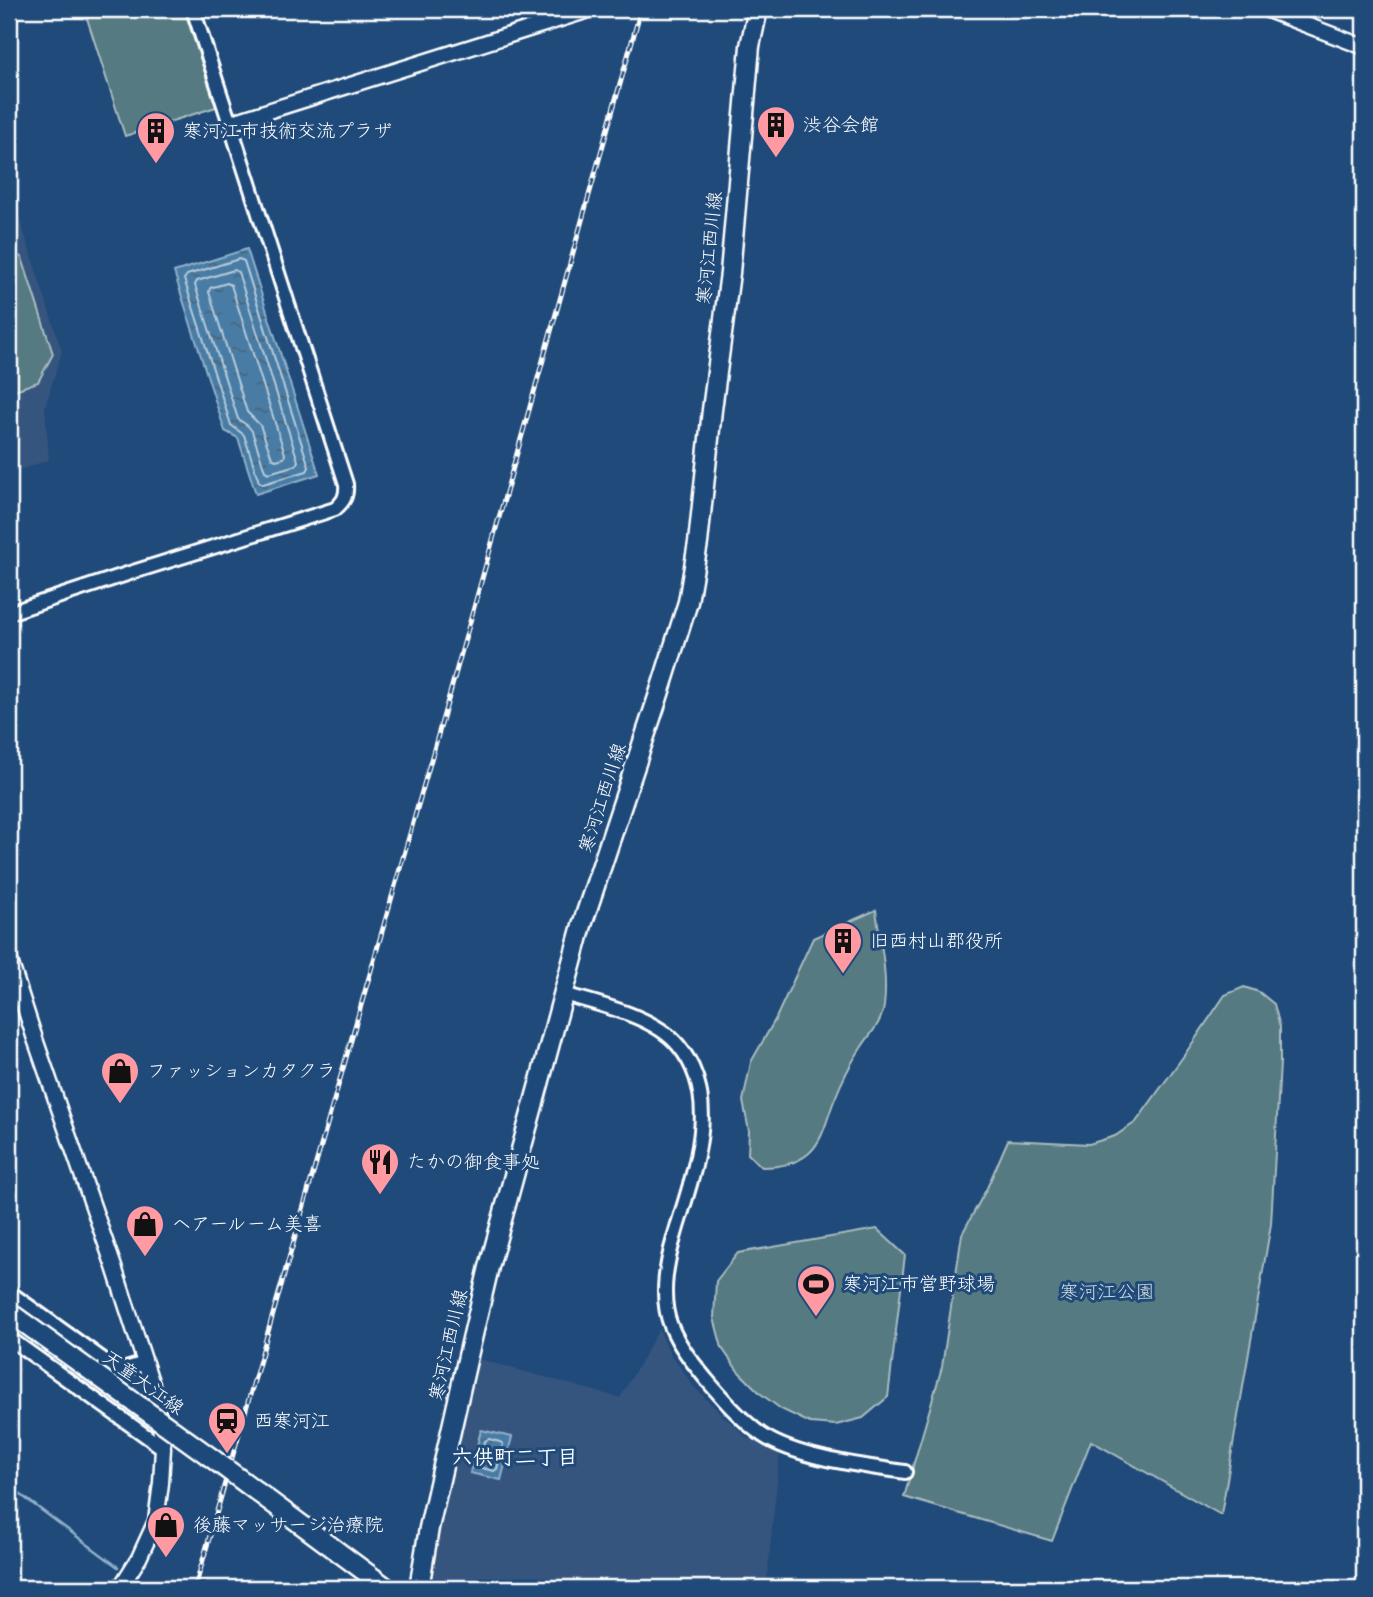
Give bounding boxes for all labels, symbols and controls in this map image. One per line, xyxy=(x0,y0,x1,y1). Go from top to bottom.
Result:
building icon: 渋谷会館 xyxy=(755,104,797,159)
building icon: 寒河江市技術交流プラザ xyxy=(135,110,177,165)
place label: 渋谷会館 xyxy=(803,114,879,137)
place label: 寒河江市技術交流プラザ xyxy=(183,120,392,143)
street label: 寒河江西川線 xyxy=(693,190,727,306)
street label: 寒河江西川線 xyxy=(574,740,632,856)
building icon: 旧西村山郡役所 xyxy=(822,920,864,975)
place label: 旧西村山郡役所 xyxy=(870,930,1003,953)
shop icon: ファッションカタクラ xyxy=(99,1050,141,1105)
place label: ファッションカタクラ xyxy=(147,1060,336,1083)
restaurant icon: たかの御食事処 xyxy=(359,1141,401,1196)
place label: たかの御食事処 xyxy=(407,1151,540,1174)
shop icon: ヘアールーム美喜 xyxy=(124,1203,166,1258)
place label: ヘアールーム美喜 xyxy=(172,1213,322,1236)
sports icon: 寒河江市営野球場 xyxy=(795,1263,837,1318)
place label: 寒河江市営野球場 xyxy=(843,1273,995,1296)
park label: 寒河江公園 xyxy=(1059,1281,1155,1304)
street label: 寒河江西川線 xyxy=(425,1287,473,1403)
street label: 天童大江線 xyxy=(98,1346,188,1420)
station icon: 西寒河江 xyxy=(206,1400,248,1455)
place label: 西寒河江 xyxy=(254,1410,330,1433)
district label: 六供町二丁目 xyxy=(452,1445,578,1470)
shop icon: 後藤マッサージ治療院 xyxy=(145,1504,187,1559)
place label: 後藤マッサージ治療院 xyxy=(193,1514,383,1537)

